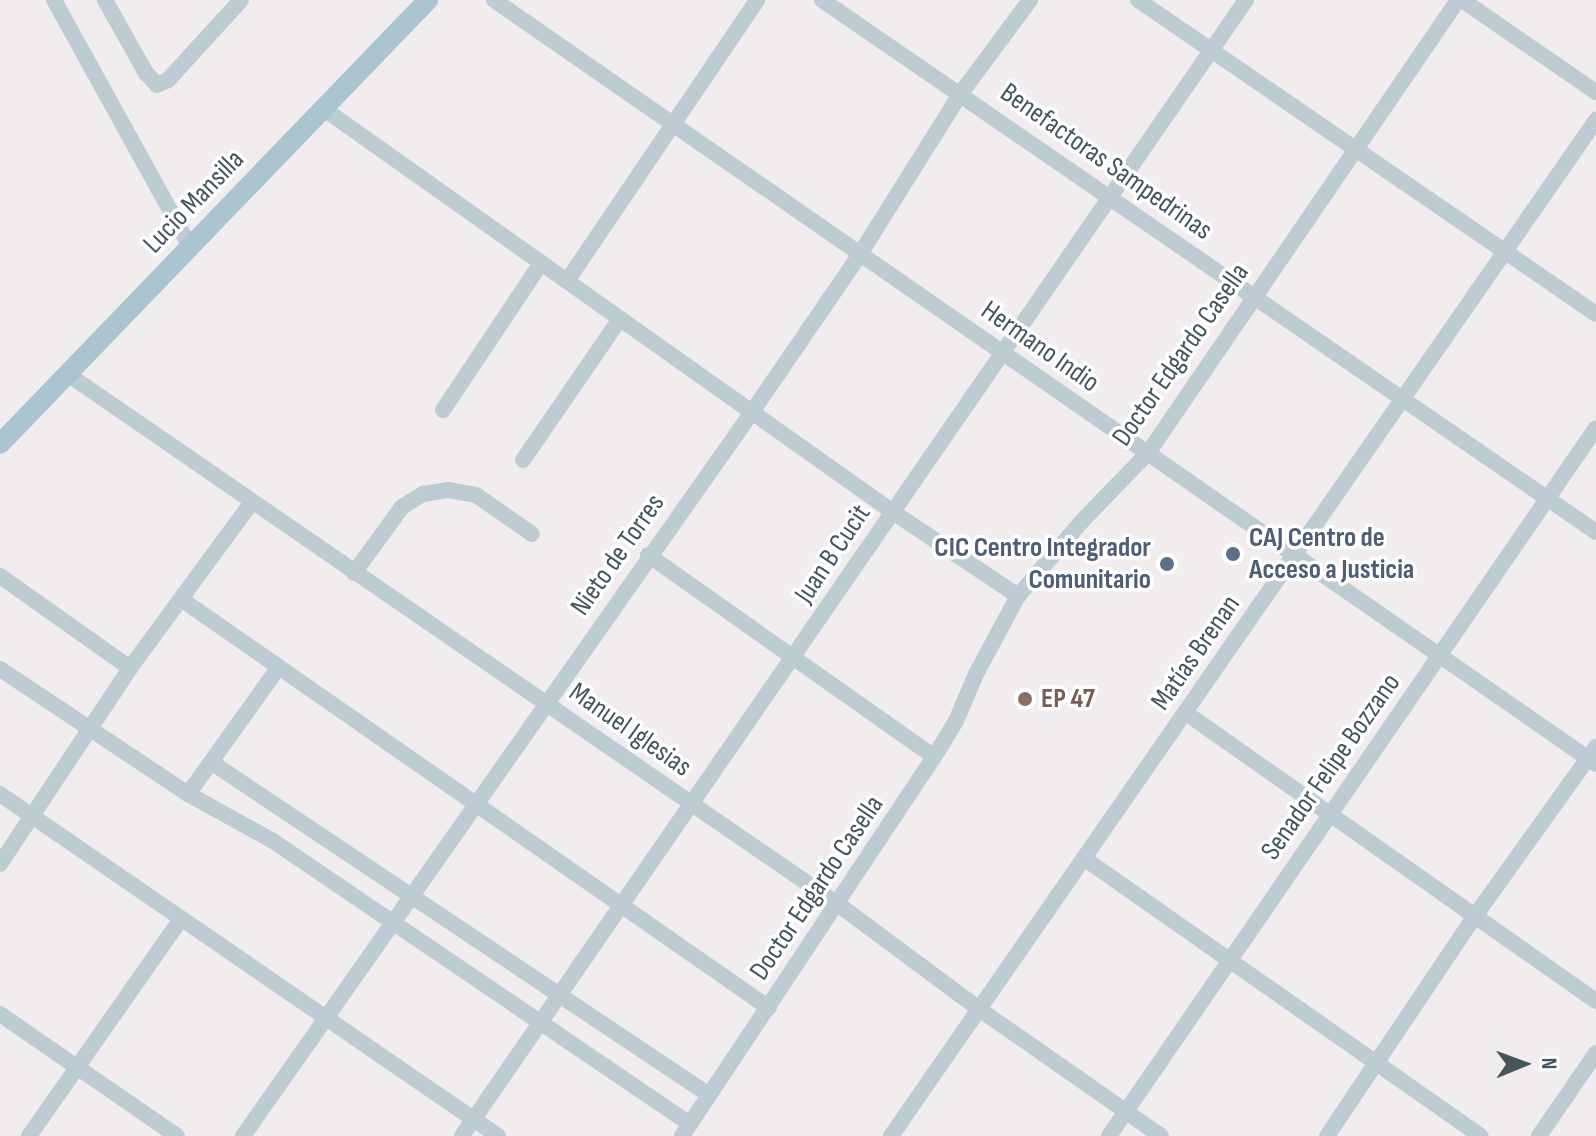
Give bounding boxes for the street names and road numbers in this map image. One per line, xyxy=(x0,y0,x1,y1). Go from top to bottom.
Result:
street label: Benefactoras Sampedrinas xyxy=(994,76,1218,248)
street label: Lucio Mansilla xyxy=(137,143,251,261)
street label: Doctor Edgardo Casella xyxy=(1106,257,1256,453)
street label: Hermano Indio xyxy=(974,294,1106,400)
street label: Nieto de Torres xyxy=(564,488,672,622)
street label: Juan B Cucit xyxy=(788,498,878,610)
street label: Matías Brenan xyxy=(1144,589,1248,717)
street label: Senador Felipe Bozzano xyxy=(1254,667,1408,867)
street label: Manuel Iglesias xyxy=(562,676,698,784)
street label: Doctor Edgardo Casella xyxy=(743,789,891,987)

